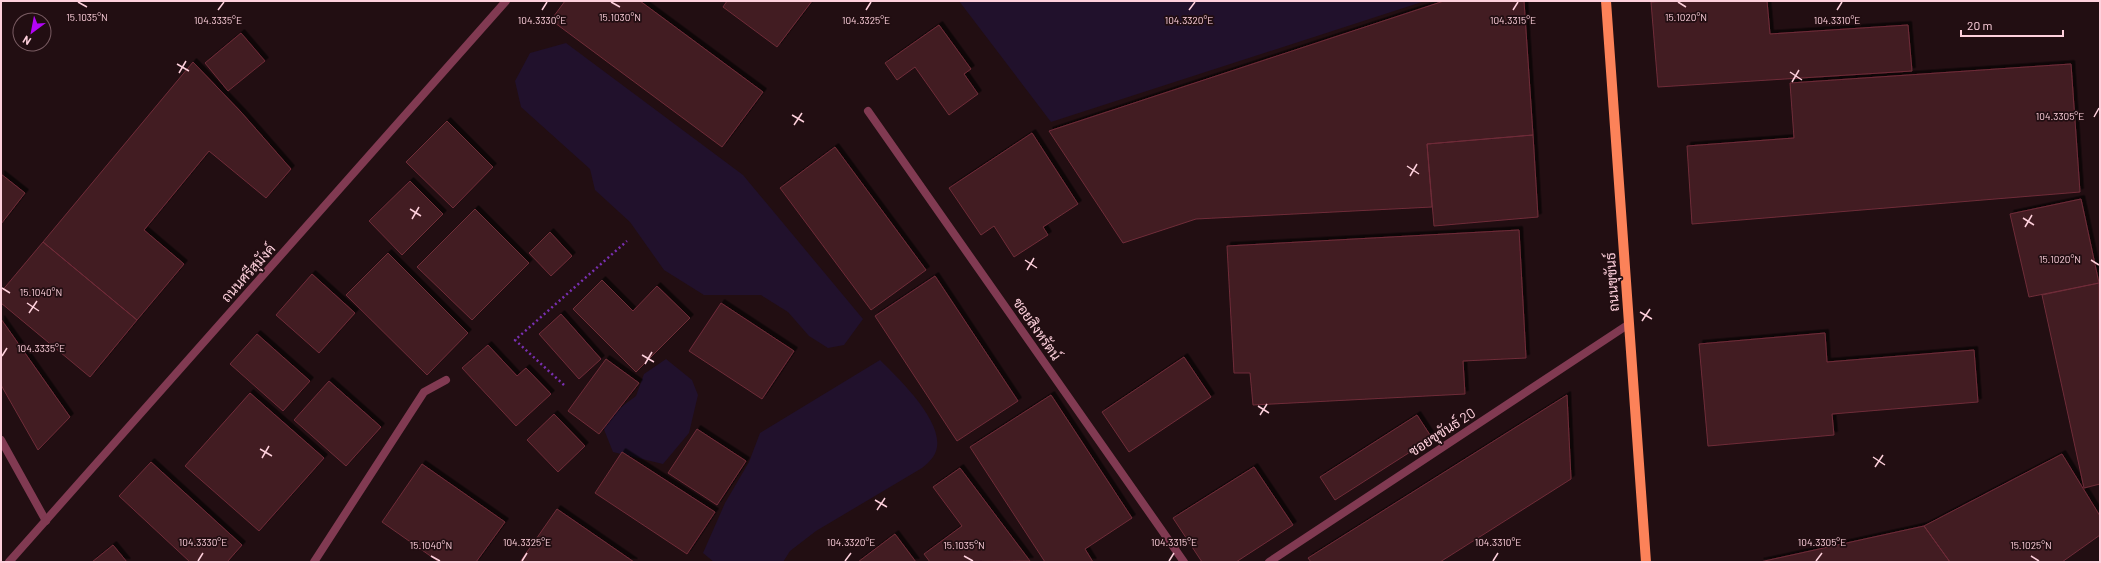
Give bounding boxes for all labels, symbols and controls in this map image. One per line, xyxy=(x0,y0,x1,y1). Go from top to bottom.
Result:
text: 15.1035°N xyxy=(66,11,108,23)
text: 15.1030°N xyxy=(599,11,641,23)
text: 15.1020°N xyxy=(1665,11,1707,23)
north arrow xyxy=(12,12,52,52)
scale bar xyxy=(1961,12,2063,38)
text: 104.3335°E xyxy=(194,14,242,26)
text: 104.3330°E xyxy=(518,14,566,26)
text: 104.3325°E xyxy=(842,14,890,26)
text: 104.3320°E xyxy=(1165,14,1213,26)
text: 104.3315°E xyxy=(1490,14,1536,26)
text: 104.3310°E xyxy=(1814,14,1860,26)
text: 20 m xyxy=(1967,18,1993,32)
text: N xyxy=(20,33,33,48)
text: 104.3305°E xyxy=(2036,110,2084,122)
street label: ถนนศรีสุมังค์ xyxy=(217,240,280,307)
street label: ถนนขุขันธ์ xyxy=(1601,251,1624,312)
text: 15.1020°N xyxy=(2039,253,2081,265)
text: 15.1040°N xyxy=(20,286,62,298)
street label: ซอยสิงหรัตน์ xyxy=(1010,294,1065,363)
text: 104.3335°E xyxy=(17,342,65,354)
street label: ซอยขุขันธ์ 20 xyxy=(1405,404,1479,461)
text: 104.3330°E xyxy=(179,536,227,548)
text: 104.3325°E xyxy=(503,536,551,548)
text: 104.3320°E xyxy=(827,536,875,548)
text: 104.3315°E xyxy=(1151,536,1197,548)
text: 104.3310°E xyxy=(1475,536,1521,548)
text: 104.3305°E xyxy=(1798,536,1846,548)
text: 15.1040°N xyxy=(410,539,452,551)
text: 15.1035°N xyxy=(943,539,985,551)
text: 15.1025°N xyxy=(2010,539,2052,551)

